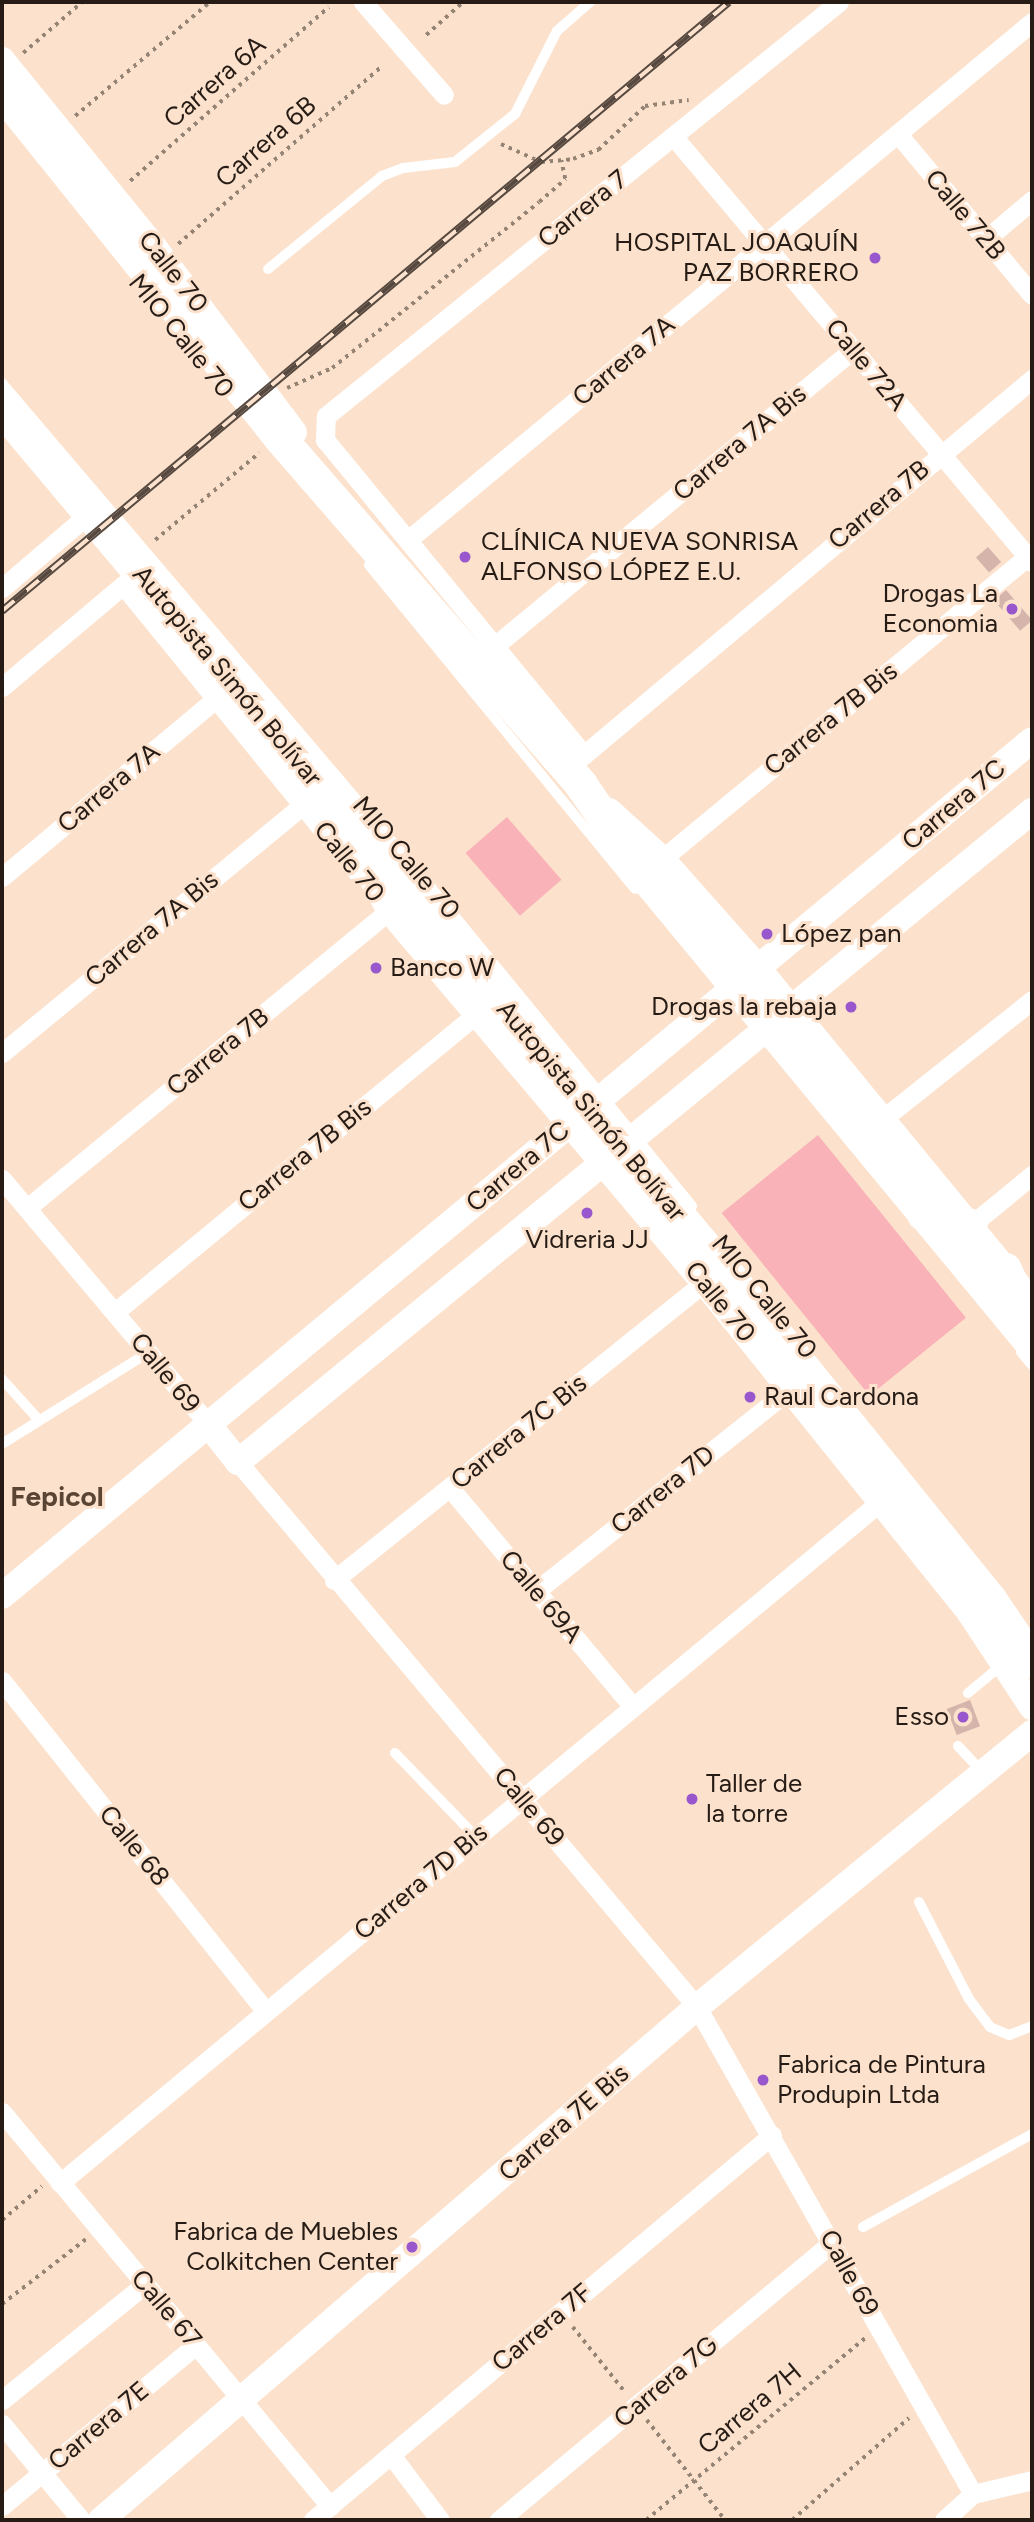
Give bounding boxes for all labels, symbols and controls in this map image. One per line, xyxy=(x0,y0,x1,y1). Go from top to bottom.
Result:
street label: Carrera 6A xyxy=(158,29,272,135)
street label: Carrera 6B xyxy=(209,90,323,194)
street label: Carrera 7 xyxy=(532,163,634,255)
street label: Calle 72B xyxy=(918,163,1012,267)
street label: Calle 70 xyxy=(132,225,214,319)
place label: HOSPITAL JOAQUÍN PAZ BORRERO xyxy=(614,227,859,288)
marker: HOSPITAL JOAQUÍN PAZ BORRERO xyxy=(865,248,885,268)
street label: MIO Calle 70 xyxy=(122,268,240,404)
street label: Carrera 7A xyxy=(567,309,681,413)
street label: Calle 72A xyxy=(819,313,913,417)
street label: Carrera 7A Bis xyxy=(667,378,813,508)
street label: Carrera 7B xyxy=(822,454,936,556)
place label: CLÍNICA NUEVA SONRISA ALFONSO LÓPEZ E.U. xyxy=(481,526,798,588)
marker: CLÍNICA NUEVA SONRISA ALFONSO LÓPEZ E.U. xyxy=(455,547,475,567)
street label: Autopista Simón Bolívar xyxy=(126,559,328,793)
place label: Drogas La Economia xyxy=(882,578,998,640)
marker: Drogas La Economia xyxy=(1004,601,1020,617)
street label: Carrera 7B Bis xyxy=(758,656,904,782)
street label: Carrera 7A xyxy=(52,736,166,840)
street label: Carrera 7C xyxy=(896,753,1012,857)
street label: MIO Calle 70 xyxy=(346,790,466,926)
street label: Calle 70 xyxy=(307,815,391,909)
street label: Carrera 7A Bis xyxy=(79,864,225,994)
place label: López pan xyxy=(781,918,901,950)
marker: López pan xyxy=(759,926,775,942)
place label: Banco W xyxy=(390,952,494,984)
marker: Banco W xyxy=(368,960,384,976)
place label: Drogas la rebaja xyxy=(651,991,837,1023)
street label: Autopista Simón Bolívar xyxy=(490,994,692,1228)
marker: Drogas la rebaja xyxy=(843,999,859,1015)
street label: Carrera 7B xyxy=(161,1001,275,1103)
street label: Carrera 7B Bis xyxy=(232,1092,378,1218)
street label: Carrera 7C xyxy=(460,1115,576,1219)
marker: Vidreria JJ xyxy=(579,1205,595,1221)
place label: Vidreria JJ xyxy=(525,1224,649,1256)
street label: MIO Calle 70 xyxy=(705,1229,823,1365)
street label: Calle 70 xyxy=(678,1255,762,1349)
street label: Calle 69 xyxy=(123,1327,207,1419)
street label: Carrera 7C Bis xyxy=(445,1368,593,1496)
place label: Raul Cardona xyxy=(764,1381,919,1413)
marker: Raul Cardona xyxy=(742,1389,758,1405)
street label: Carrera 7D xyxy=(605,1439,721,1541)
district label: Fepicol xyxy=(10,1479,104,1513)
street label: Calle 69A xyxy=(493,1544,589,1650)
place label: Esso xyxy=(894,1701,949,1733)
marker: Esso xyxy=(955,1709,971,1725)
street label: Calle 69 xyxy=(487,1761,571,1853)
place label: Taller de la torre xyxy=(706,1768,802,1830)
marker: Taller de la torre xyxy=(684,1791,700,1807)
street label: Calle 68 xyxy=(92,1799,176,1893)
street label: Carrera 7D Bis xyxy=(348,1817,494,1947)
place label: Fabrica de Pintura Produpin Ltda xyxy=(777,2049,986,2110)
street label: Carrera 7E Bis xyxy=(493,2058,635,2188)
marker: Fabrica de Pintura Produpin Ltda xyxy=(755,2072,771,2088)
place label: Fabrica de Muebles Colkitchen Center xyxy=(173,2216,398,2278)
street label: Calle 69 xyxy=(813,2225,885,2321)
marker: Fabrica de Muebles Colkitchen Center xyxy=(404,2239,420,2255)
street label: Calle 67 xyxy=(124,2263,208,2355)
street label: Carrera 7F xyxy=(486,2277,598,2379)
street label: Carrera 7G xyxy=(608,2330,724,2434)
street label: Carrera 7H xyxy=(692,2357,808,2461)
street label: Carrera 7E xyxy=(42,2375,156,2477)

